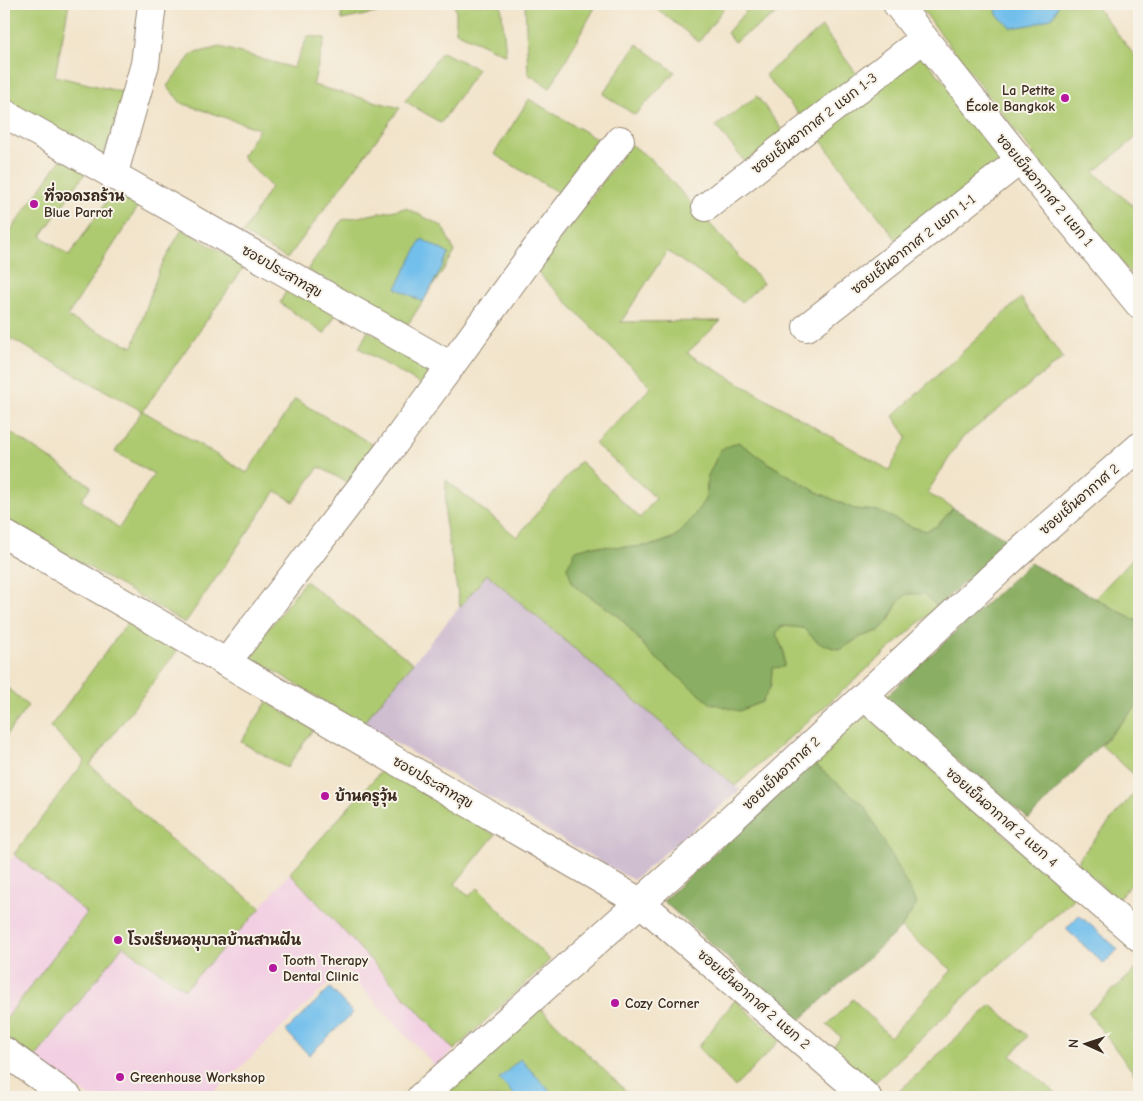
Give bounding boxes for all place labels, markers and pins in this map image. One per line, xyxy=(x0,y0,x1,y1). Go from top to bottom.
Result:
place label: La Petite École Bangkok xyxy=(966,82,1055,115)
marker: La Petite École Bangkok xyxy=(1059,92,1071,104)
place label: ที่จอดรถร้าน Blue Parrot xyxy=(44,182,125,221)
marker: ที่จอดรถร้าน Blue Parrot xyxy=(28,198,40,210)
place label: บ้านครูวุ้น xyxy=(335,786,397,807)
marker: บ้านครูวุ้น xyxy=(319,790,331,802)
place label: โรงเรียนอนุบาลบ้านสานฝัน xyxy=(127,930,302,951)
marker: โรงเรียนอนุบาลบ้านสานฝัน xyxy=(112,934,124,946)
place label: Tooth Therapy Dental Clinic xyxy=(283,952,369,985)
marker: Tooth Therapy Dental Clinic xyxy=(267,962,279,974)
place label: Cozy Corner xyxy=(625,995,700,1012)
marker: Cozy Corner xyxy=(609,997,621,1009)
place label: Greenhouse Workshop xyxy=(130,1069,265,1086)
marker: Greenhouse Workshop xyxy=(114,1071,126,1083)

